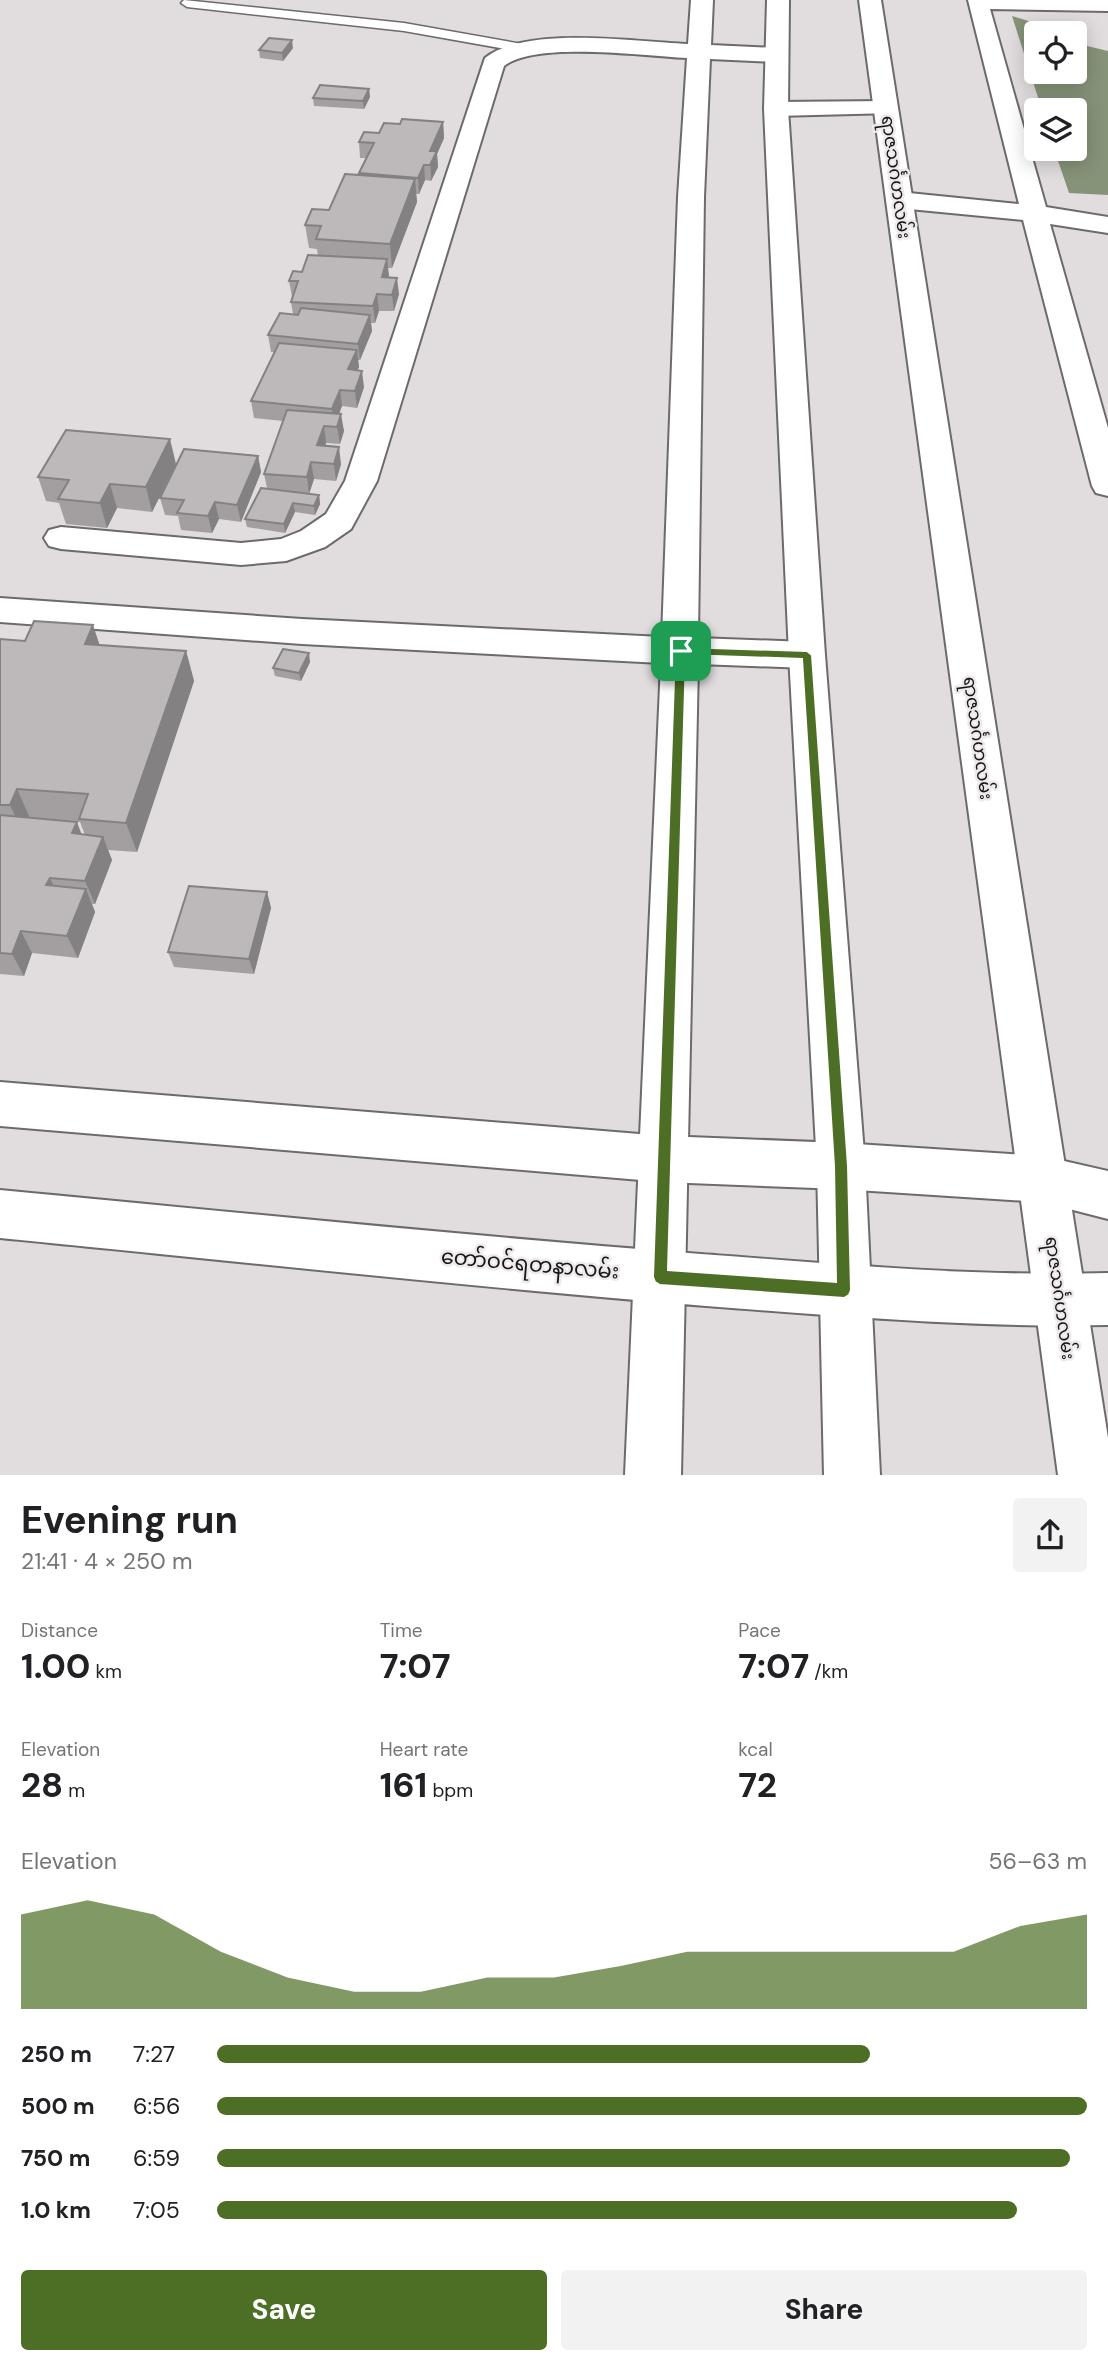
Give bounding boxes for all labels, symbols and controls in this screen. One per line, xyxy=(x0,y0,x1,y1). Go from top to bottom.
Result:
map controls xyxy=(1024,21,1087,161)
button: locate xyxy=(1024,21,1087,84)
button: layers xyxy=(1024,98,1087,161)
street label: ရာဇသင်္ဂဟလမ်း xyxy=(873,114,918,241)
pin xyxy=(651,621,711,681)
icon: arrive xyxy=(662,632,700,670)
street label: ရာဇသင်္ဂဟလမ်း xyxy=(955,675,1000,802)
street label: ရာဇသင်္ဂဟလမ်း xyxy=(1037,1235,1082,1362)
street label: တော်ဝင်ရတနာလမ်း xyxy=(440,1240,620,1289)
text: Evening run xyxy=(21,1495,238,1545)
button: share xyxy=(1013,1498,1087,1572)
text: 21:41 · 4 × 250 m xyxy=(21,1546,192,1576)
text: Distance xyxy=(21,1618,98,1643)
text: Time xyxy=(380,1618,423,1643)
text: Pace xyxy=(738,1618,781,1643)
text: 1.00 xyxy=(21,1643,90,1689)
text: 7:07 xyxy=(380,1643,451,1689)
text: 7:07 xyxy=(738,1643,809,1689)
text: km xyxy=(90,1659,122,1684)
text: /km xyxy=(809,1659,848,1684)
text: Elevation xyxy=(21,1737,100,1762)
text: Heart rate xyxy=(380,1737,468,1762)
text: kcal xyxy=(738,1737,773,1762)
text: 28 xyxy=(21,1762,63,1808)
text: 161 xyxy=(380,1762,427,1808)
text: 72 xyxy=(738,1762,777,1808)
text: m xyxy=(63,1778,85,1803)
text: bpm xyxy=(427,1778,473,1803)
text: Elevation xyxy=(21,1846,117,1876)
text: 56–63 m xyxy=(988,1846,1087,1876)
text: 250 m xyxy=(21,2039,92,2069)
text: 7:27 xyxy=(133,2039,175,2069)
text: 500 m xyxy=(21,2091,95,2121)
text: 6:56 xyxy=(133,2091,181,2121)
text: 750 m xyxy=(21,2143,90,2173)
text: 6:59 xyxy=(133,2143,180,2173)
text: 1.0 km xyxy=(21,2195,91,2225)
text: 7:05 xyxy=(133,2195,180,2225)
button: Save xyxy=(21,2270,547,2350)
button: Share xyxy=(561,2270,1087,2350)

